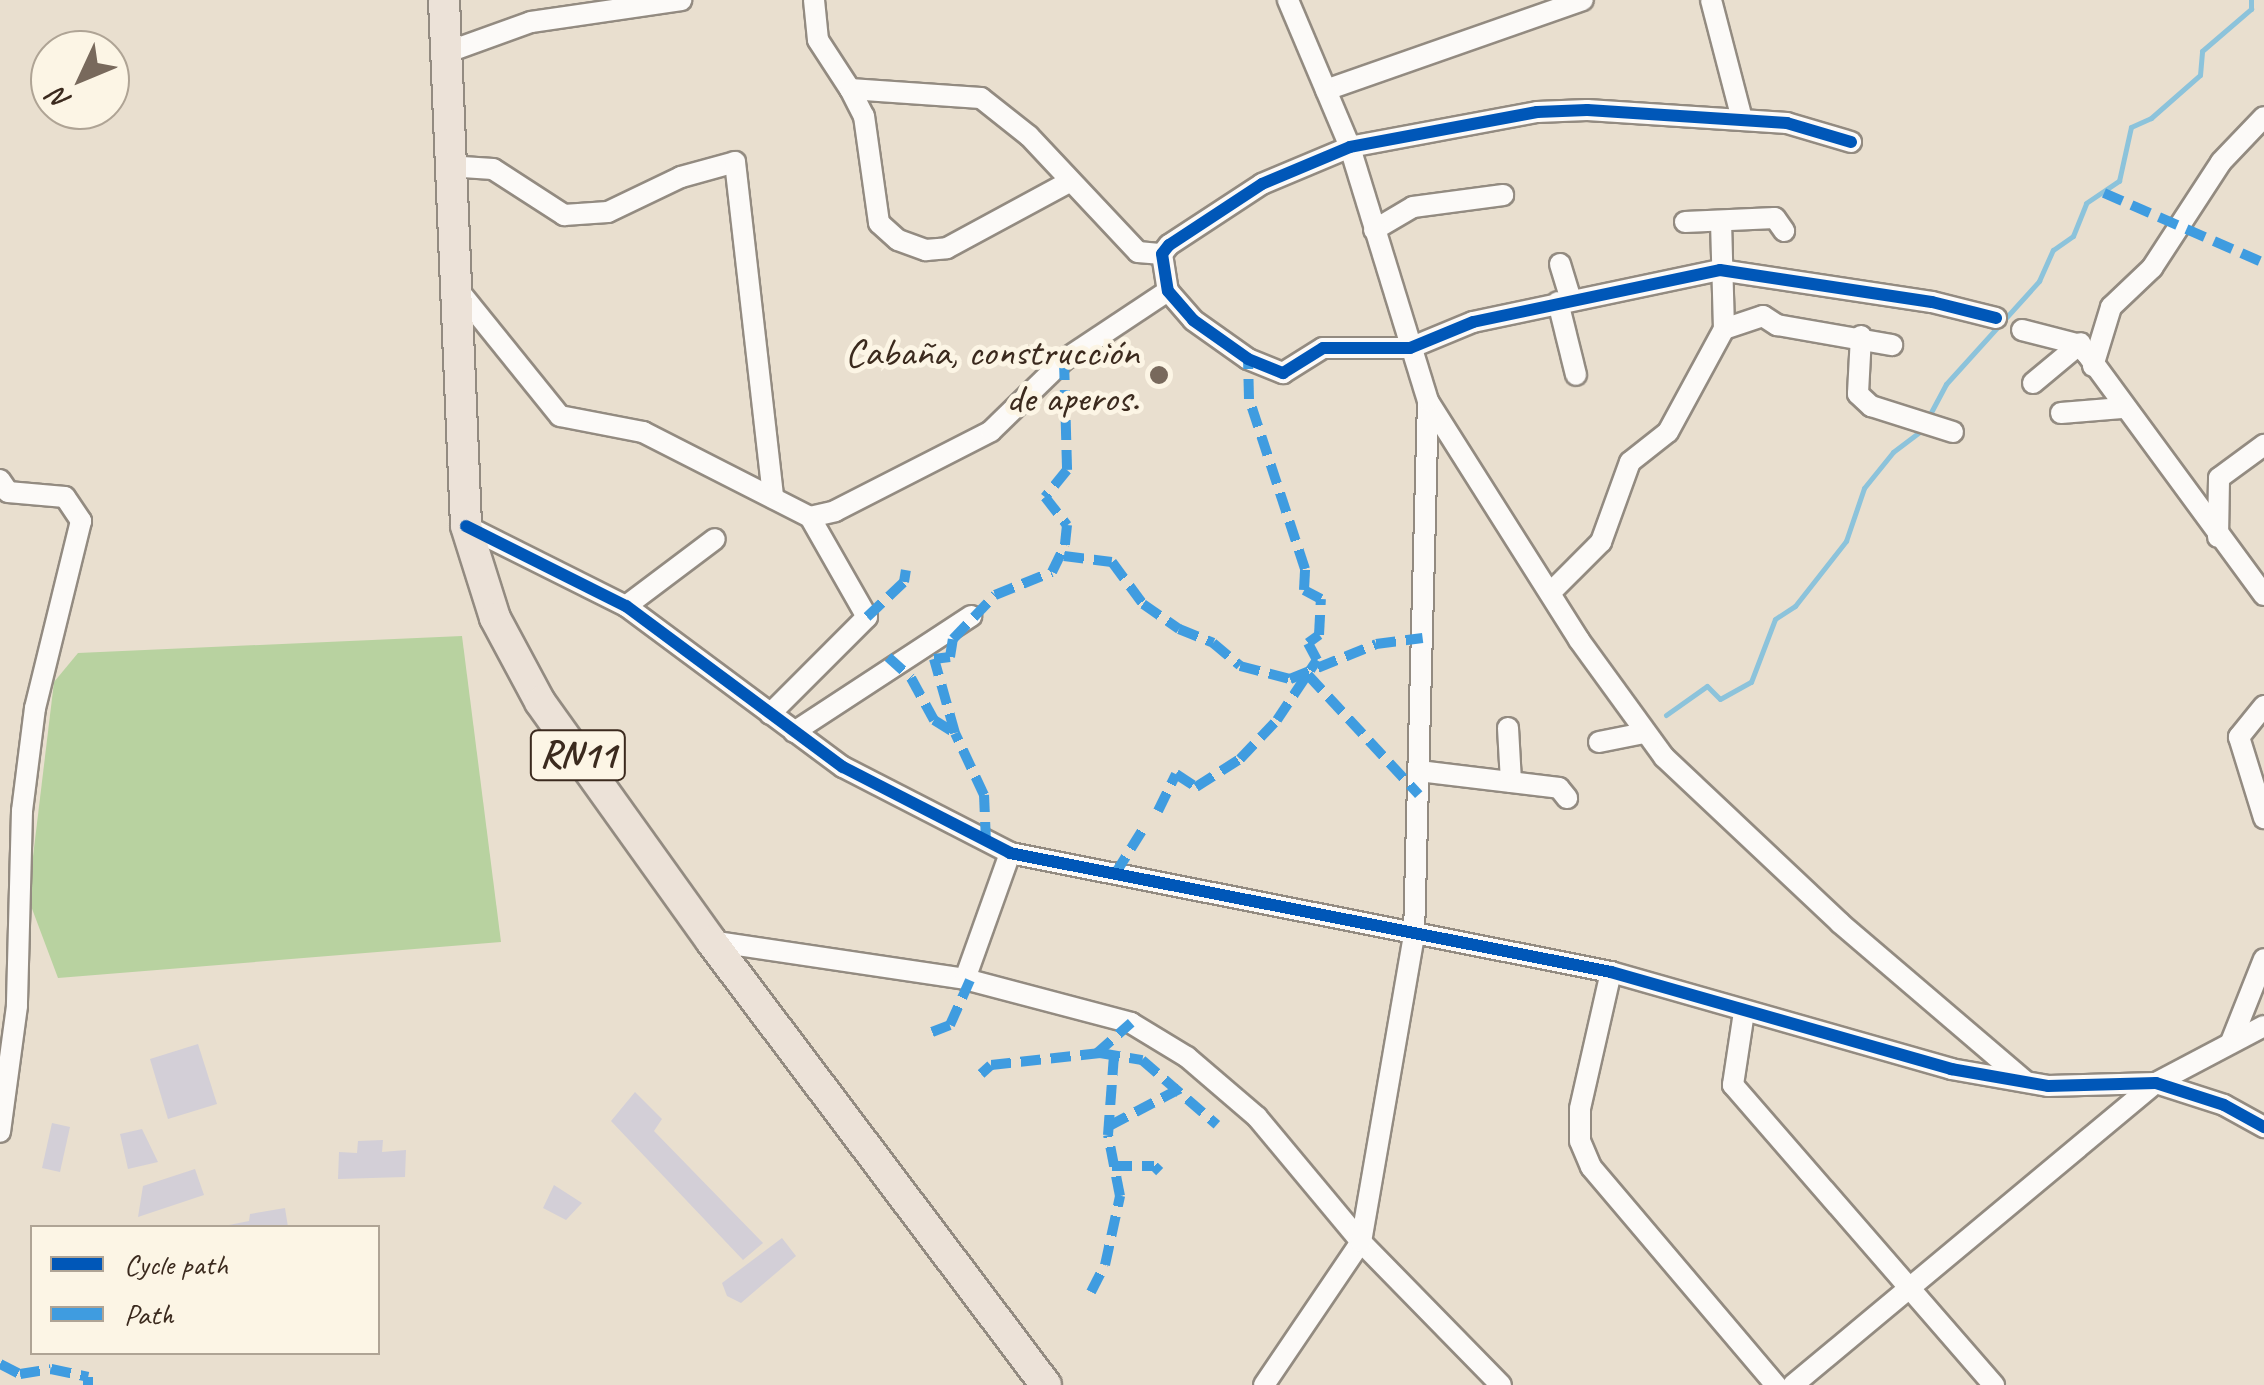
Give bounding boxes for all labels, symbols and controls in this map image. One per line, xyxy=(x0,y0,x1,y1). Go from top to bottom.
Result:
north arrow xyxy=(30,30,130,130)
text: N xyxy=(41,81,78,118)
place label: Cabaña, construcción de aperos. xyxy=(845,328,1139,422)
marker: Cabaña, construcción de aperos. xyxy=(1148,364,1170,386)
road number: RN11 xyxy=(528,722,628,788)
legend xyxy=(30,1225,380,1355)
text: Cycle path xyxy=(124,1245,228,1283)
text: Path xyxy=(124,1295,173,1333)

